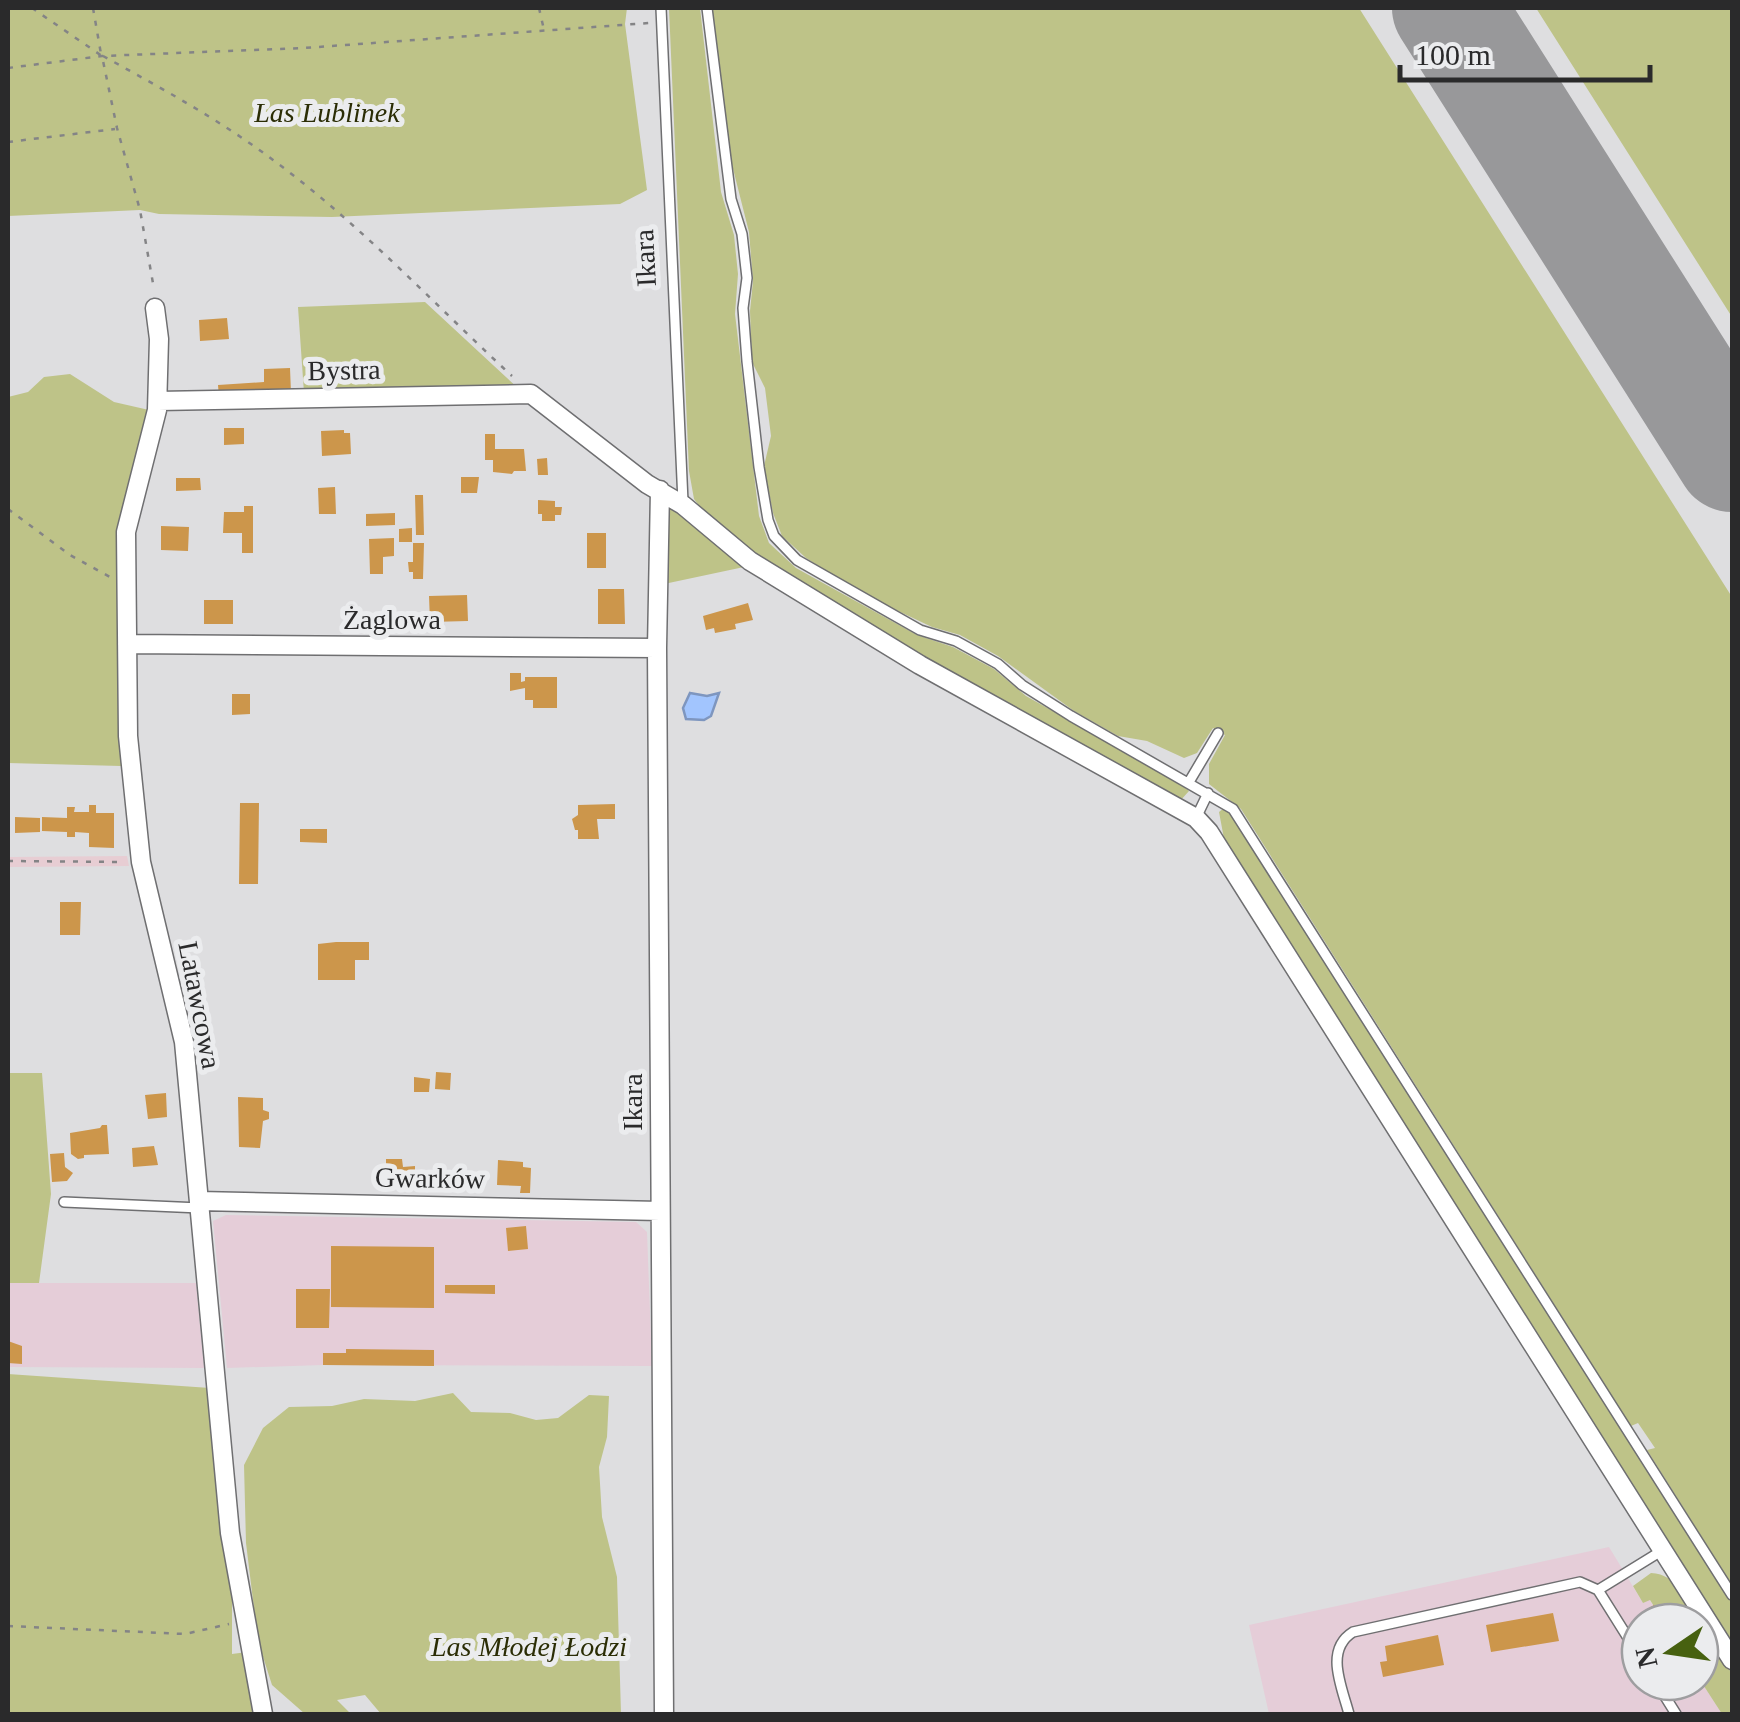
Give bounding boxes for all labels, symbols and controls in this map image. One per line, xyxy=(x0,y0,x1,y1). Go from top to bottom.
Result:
scale bar xyxy=(1400,20,1650,82)
text: 100 m xyxy=(1415,38,1491,71)
park label: Las Lublinek xyxy=(253,97,400,128)
street label: Ikara xyxy=(628,228,662,288)
street label: Bystra xyxy=(307,354,381,386)
street label: Żaglowa xyxy=(343,604,442,635)
street label: Latawcowa xyxy=(172,939,228,1072)
street label: Ikara xyxy=(617,1073,648,1131)
street label: Gwarków xyxy=(375,1162,486,1194)
north arrow xyxy=(1620,1602,1720,1702)
park label: Las Młodej Łodzi xyxy=(430,1631,627,1662)
text: N xyxy=(1629,1644,1664,1671)

